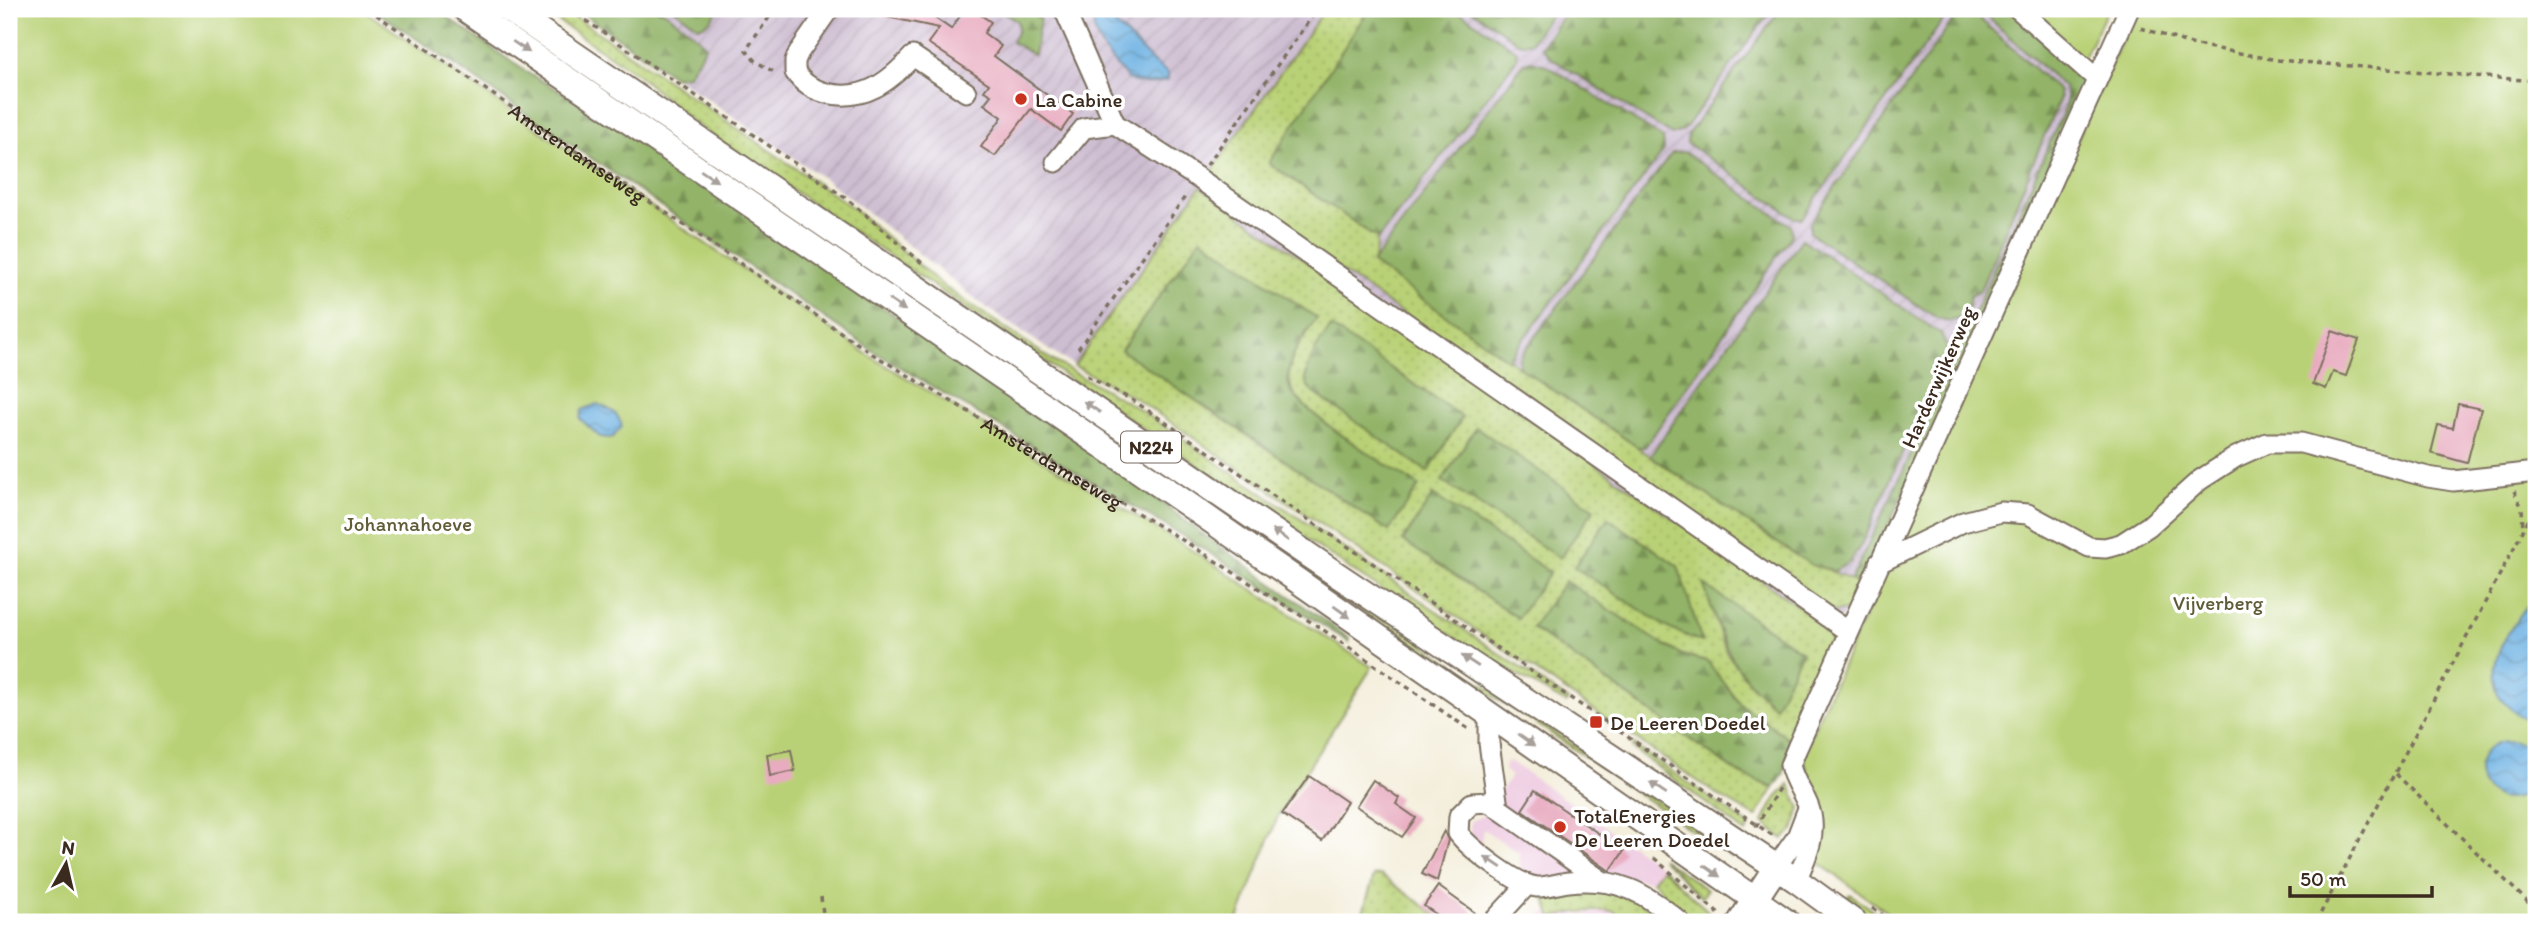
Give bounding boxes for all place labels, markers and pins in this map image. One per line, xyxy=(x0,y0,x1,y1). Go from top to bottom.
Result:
place label: La Cabine xyxy=(1035,87,1123,112)
marker: La Cabine xyxy=(1013,91,1029,107)
place label: De Leeren Doedel xyxy=(1610,710,1766,735)
marker: De Leeren Doedel xyxy=(1588,714,1604,730)
place label: TotalEnergies De Leeren Doedel xyxy=(1574,803,1730,852)
marker: TotalEnergies De Leeren Doedel xyxy=(1552,819,1568,835)

